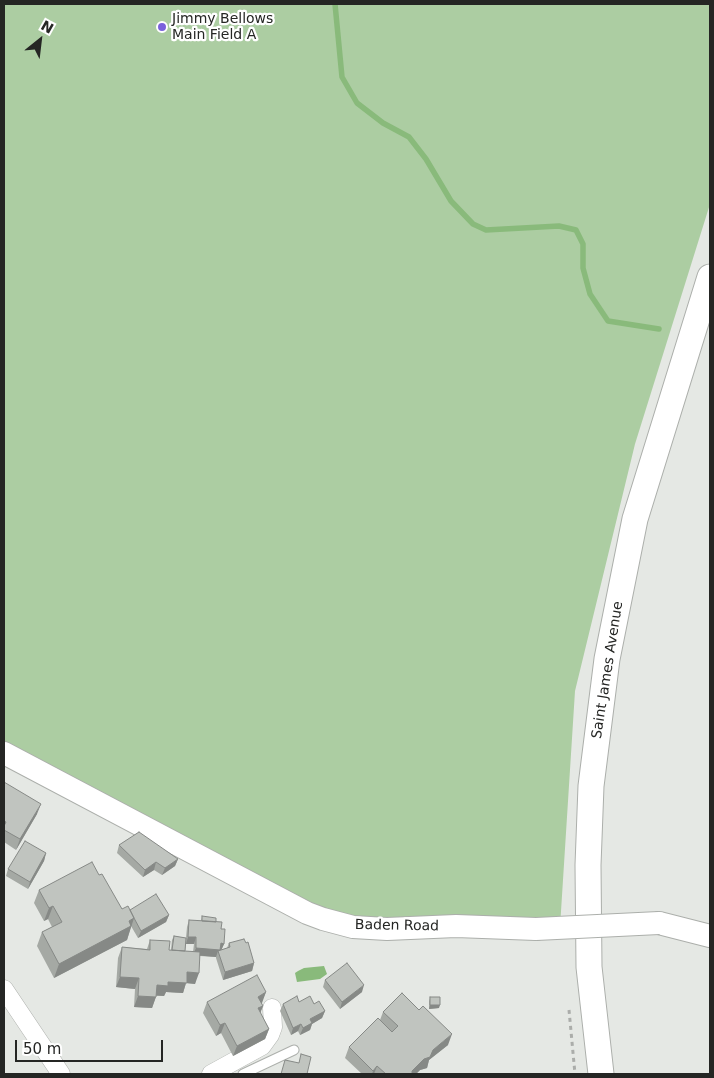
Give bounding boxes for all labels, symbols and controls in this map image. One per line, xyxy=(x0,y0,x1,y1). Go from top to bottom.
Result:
place label: Jimmy Bellows Main Field A xyxy=(172,11,273,44)
north arrow xyxy=(15,15,65,65)
text: N xyxy=(38,17,56,37)
marker: Jimmy Bellows Main Field A xyxy=(156,21,168,33)
street label: Saint James Avenue xyxy=(589,600,627,740)
street label: Baden Road xyxy=(355,917,439,935)
scale bar xyxy=(18,1030,165,1062)
text: 50 m xyxy=(23,1040,61,1058)

